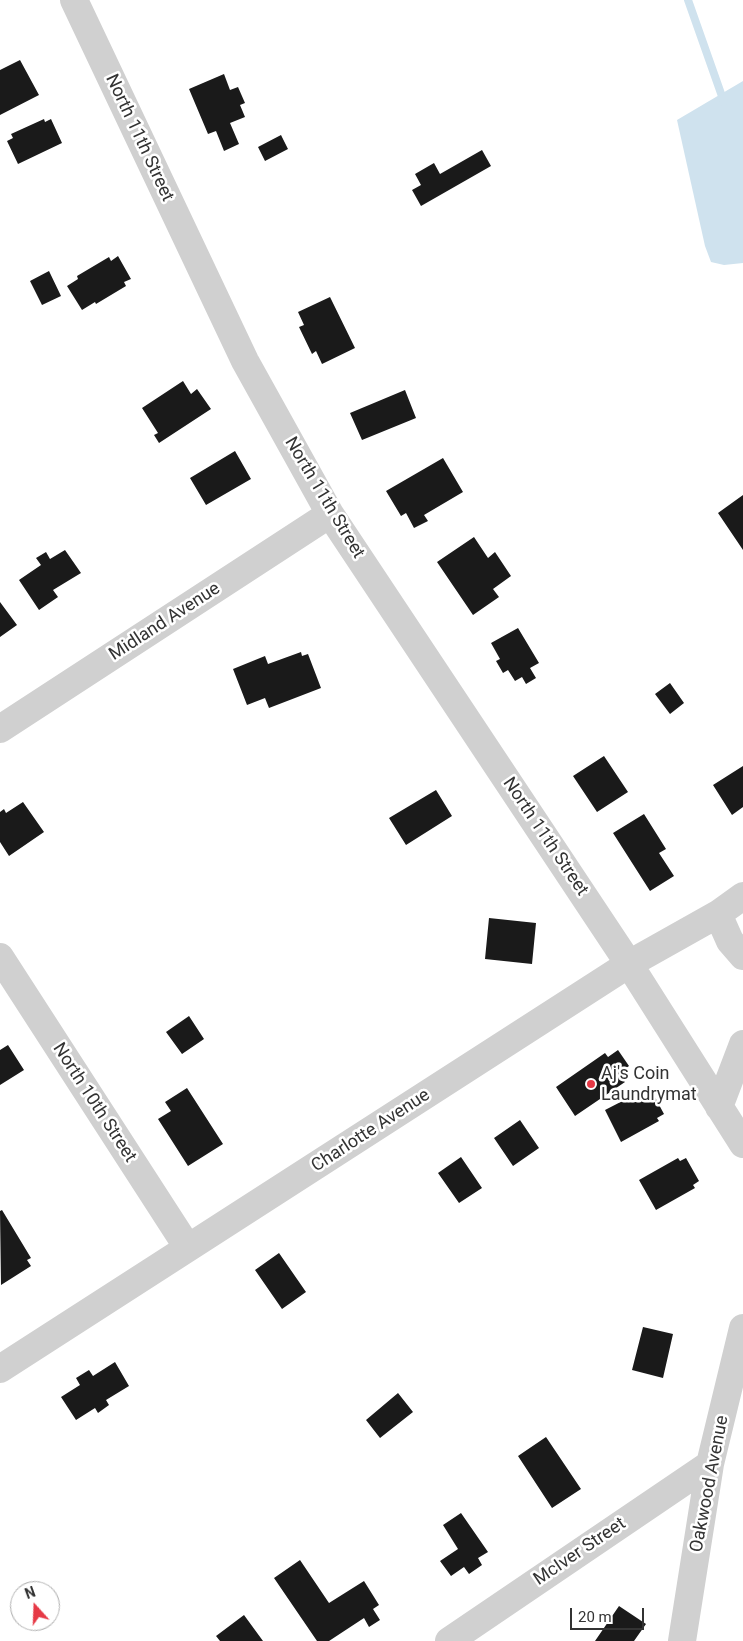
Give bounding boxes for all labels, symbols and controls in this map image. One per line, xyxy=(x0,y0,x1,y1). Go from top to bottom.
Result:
street label: North 11th Street xyxy=(100,71,178,205)
street label: North 11th Street xyxy=(279,433,369,563)
street label: Midland Avenue xyxy=(106,578,224,666)
street label: North 11th Street xyxy=(497,774,593,900)
street label: North 10th Street xyxy=(47,1039,141,1167)
place label: Aj's Coin Laundrymat xyxy=(601,1063,697,1106)
marker: Aj's Coin Laundrymat xyxy=(585,1078,597,1090)
street label: Charlotte Avenue xyxy=(308,1085,434,1177)
street label: Oakwood Avenue xyxy=(686,1414,734,1554)
street label: McIver Street xyxy=(530,1513,630,1591)
north arrow xyxy=(10,1581,60,1631)
text: N xyxy=(23,1584,38,1602)
scale bar xyxy=(573,1598,647,1630)
text: 20 m xyxy=(578,1608,612,1626)

